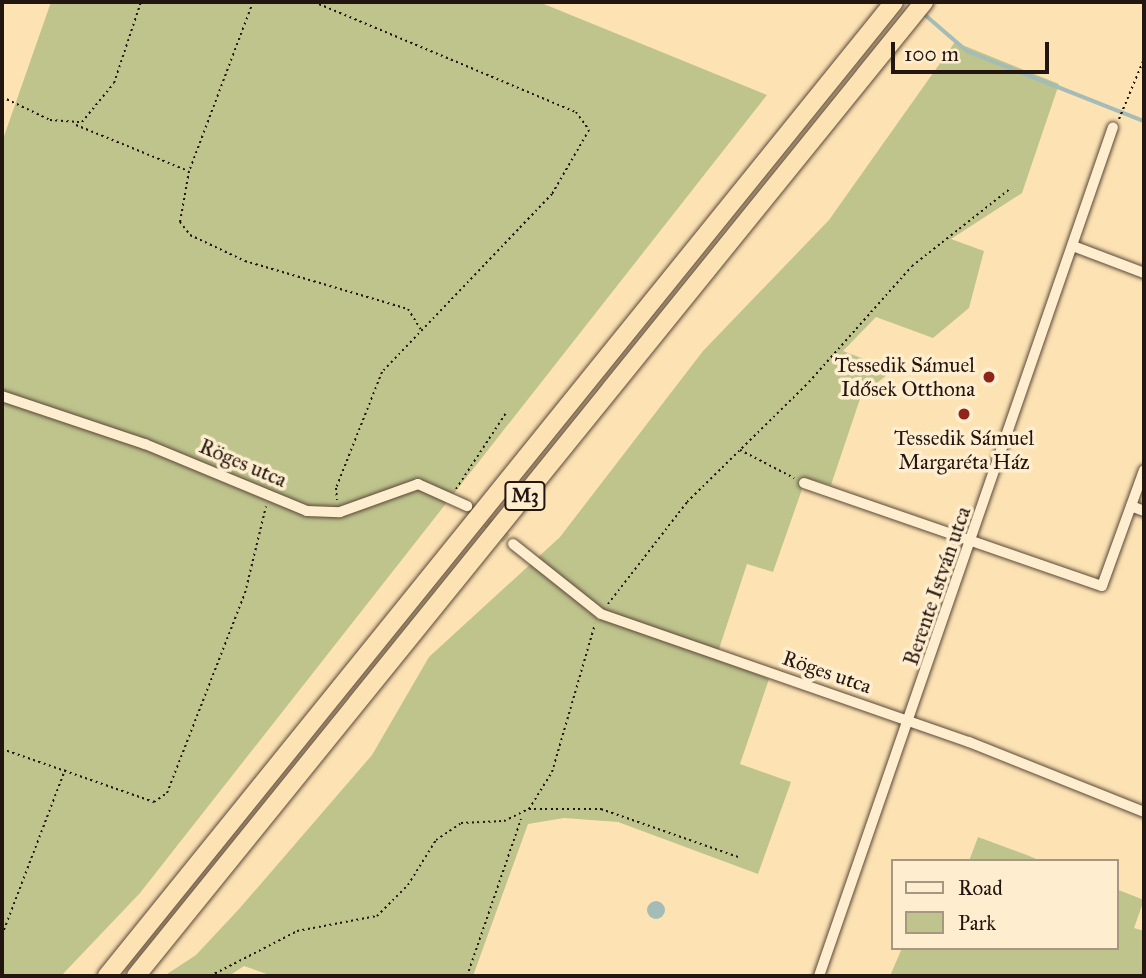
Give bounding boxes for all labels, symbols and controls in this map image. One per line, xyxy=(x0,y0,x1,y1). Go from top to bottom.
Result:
scale bar xyxy=(894,28,1052,72)
text: 100 m xyxy=(904,41,959,67)
place label: Tessedik Sámuel Idősek Otthona xyxy=(835,352,975,402)
marker: Tessedik Sámuel Idősek Otthona xyxy=(981,369,997,385)
marker: Tessedik Sámuel Margaréta Ház xyxy=(956,406,972,422)
place label: Tessedik Sámuel Margaréta Ház xyxy=(894,425,1034,475)
street label: Röges utca xyxy=(196,433,290,493)
road number: M3 xyxy=(504,481,546,512)
street label: Berente István utca xyxy=(898,503,976,669)
street label: Röges utca xyxy=(779,645,875,699)
legend xyxy=(890,859,1118,950)
text: Road xyxy=(958,875,1003,901)
text: Park xyxy=(958,910,996,936)

